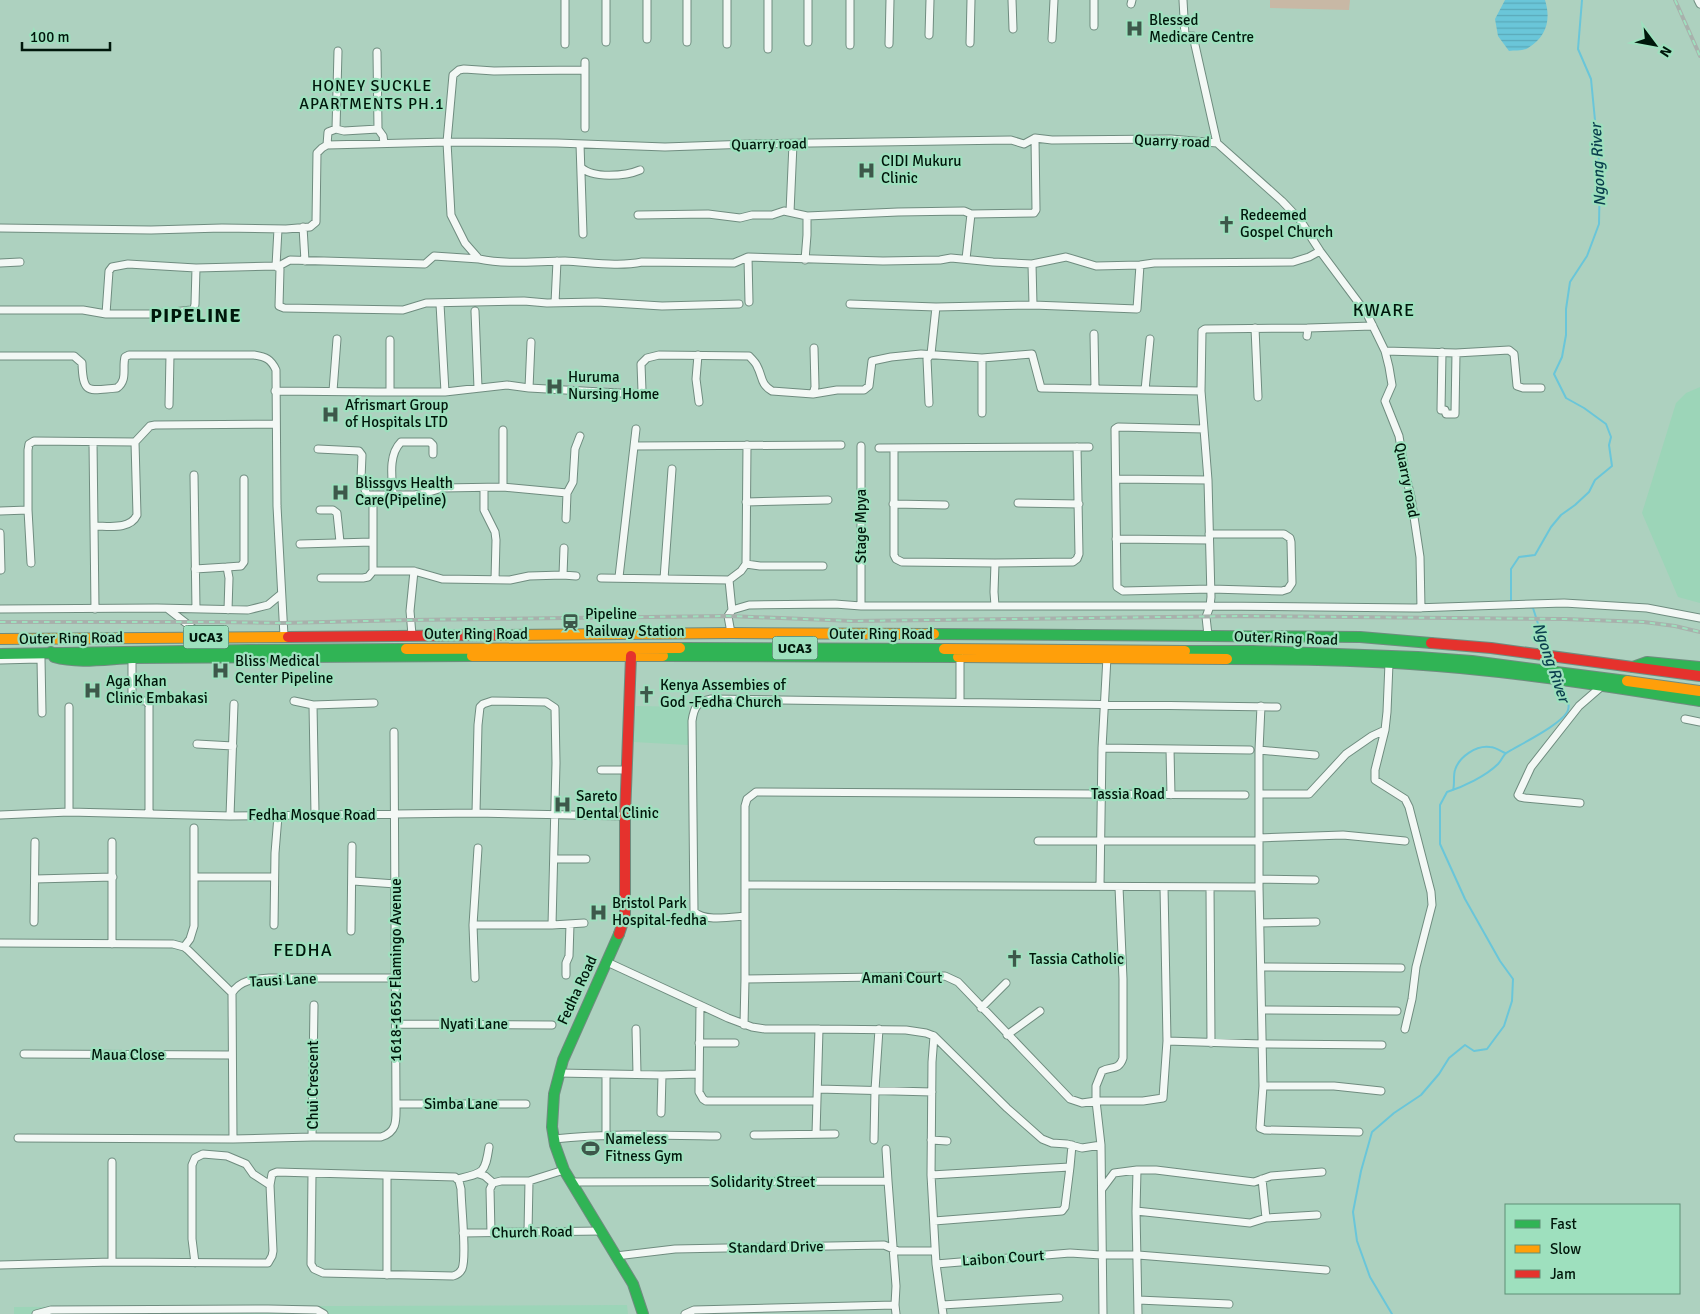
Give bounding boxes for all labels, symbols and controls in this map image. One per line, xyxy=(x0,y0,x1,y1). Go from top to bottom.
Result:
place label: Blessed Medicare Centre xyxy=(1149,11,1254,46)
hospital icon: Blessed Medicare Centre xyxy=(1125,19,1145,39)
scale bar xyxy=(22,20,110,52)
north arrow xyxy=(1630,20,1680,70)
text: 100 m xyxy=(30,28,70,46)
text: N xyxy=(1656,43,1675,60)
district label: HONEY SUCKLE APARTMENTS PH.1 xyxy=(299,76,445,114)
water label: Ngong River xyxy=(1586,121,1610,207)
street label: Quarry road xyxy=(1134,131,1210,151)
street label: Quarry road xyxy=(731,134,807,154)
place label: CIDI Mukuru Clinic xyxy=(881,152,961,187)
hospital icon: CIDI Mukuru Clinic xyxy=(857,160,877,180)
place label: Redeemed Gospel Church xyxy=(1240,206,1333,241)
church icon: Redeemed Gospel Church xyxy=(1216,214,1236,234)
district label: KWARE xyxy=(1353,299,1415,321)
district label: PIPELINE xyxy=(150,303,242,328)
place label: Huruma Nursing Home xyxy=(568,368,659,403)
hospital icon: Huruma Nursing Home xyxy=(544,376,564,396)
place label: Afrismart Group of Hospitals LTD xyxy=(345,396,448,431)
hospital icon: Afrismart Group of Hospitals LTD xyxy=(321,404,341,424)
street label: Quarry road xyxy=(1391,441,1423,519)
place label: Blissgvs Health Care(Pipeline) xyxy=(355,474,453,509)
hospital icon: Blissgvs Health Care(Pipeline) xyxy=(331,482,351,502)
street label: Stage Mpya xyxy=(852,489,870,563)
place label: Pipeline Railway Station xyxy=(585,605,685,640)
station icon: Pipeline Railway Station xyxy=(561,613,581,633)
water label: Ngong River xyxy=(1528,620,1575,707)
street label: Outer Ring Road xyxy=(424,625,528,643)
street label: Outer Ring Road xyxy=(829,625,933,643)
road number: UCA3 xyxy=(184,626,228,649)
street label: Outer Ring Road xyxy=(1234,627,1338,649)
street label: Outer Ring Road xyxy=(19,628,123,648)
road number: UCA3 xyxy=(772,636,818,660)
place label: Bliss Medical Center Pipeline xyxy=(235,652,333,687)
hospital icon: Bliss Medical Center Pipeline xyxy=(211,660,231,680)
place label: Aga Khan Clinic Embakasi xyxy=(106,672,208,707)
place label: Kenya Assembies of God -Fedha Church xyxy=(660,676,787,711)
hospital icon: Aga Khan Clinic Embakasi xyxy=(82,680,102,700)
church icon: Kenya Assembies of God -Fedha Church xyxy=(636,684,656,704)
street label: Tassia Road xyxy=(1091,785,1165,803)
place label: Sareto Dental Clinic xyxy=(576,787,659,822)
hospital icon: Sareto Dental Clinic xyxy=(552,795,572,815)
street label: Fedha Mosque Road xyxy=(248,806,376,824)
street label: 1618-1652 Flamingo Avenue xyxy=(387,878,405,1062)
place label: Bristol Park Hospital-fedha xyxy=(612,894,707,929)
hospital icon: Bristol Park Hospital-fedha xyxy=(588,902,608,922)
district label: FEDHA xyxy=(273,939,333,961)
church icon: Tassia Catholic xyxy=(1005,949,1025,969)
place label: Tassia Catholic xyxy=(1029,950,1124,968)
street label: Fedha Road xyxy=(553,953,601,1027)
street label: Tausi Lane xyxy=(249,969,317,991)
street label: Amani Court xyxy=(862,969,942,987)
street label: Nyati Lane xyxy=(440,1015,508,1033)
street label: Chui Crescent xyxy=(304,1040,322,1130)
street label: Maua Close xyxy=(91,1046,165,1064)
street label: Simba Lane xyxy=(424,1095,498,1113)
place label: Nameless Fitness Gym xyxy=(605,1130,683,1165)
sports icon: Nameless Fitness Gym xyxy=(581,1138,601,1158)
street label: Solidarity Street xyxy=(711,1173,815,1191)
legend xyxy=(1505,1204,1680,1294)
text: Fast xyxy=(1550,1215,1577,1233)
street label: Church Road xyxy=(491,1222,573,1242)
street label: Standard Drive xyxy=(728,1237,824,1257)
text: Slow xyxy=(1550,1240,1581,1258)
street label: Laibon Court xyxy=(961,1246,1045,1270)
text: Jam xyxy=(1550,1265,1576,1283)

